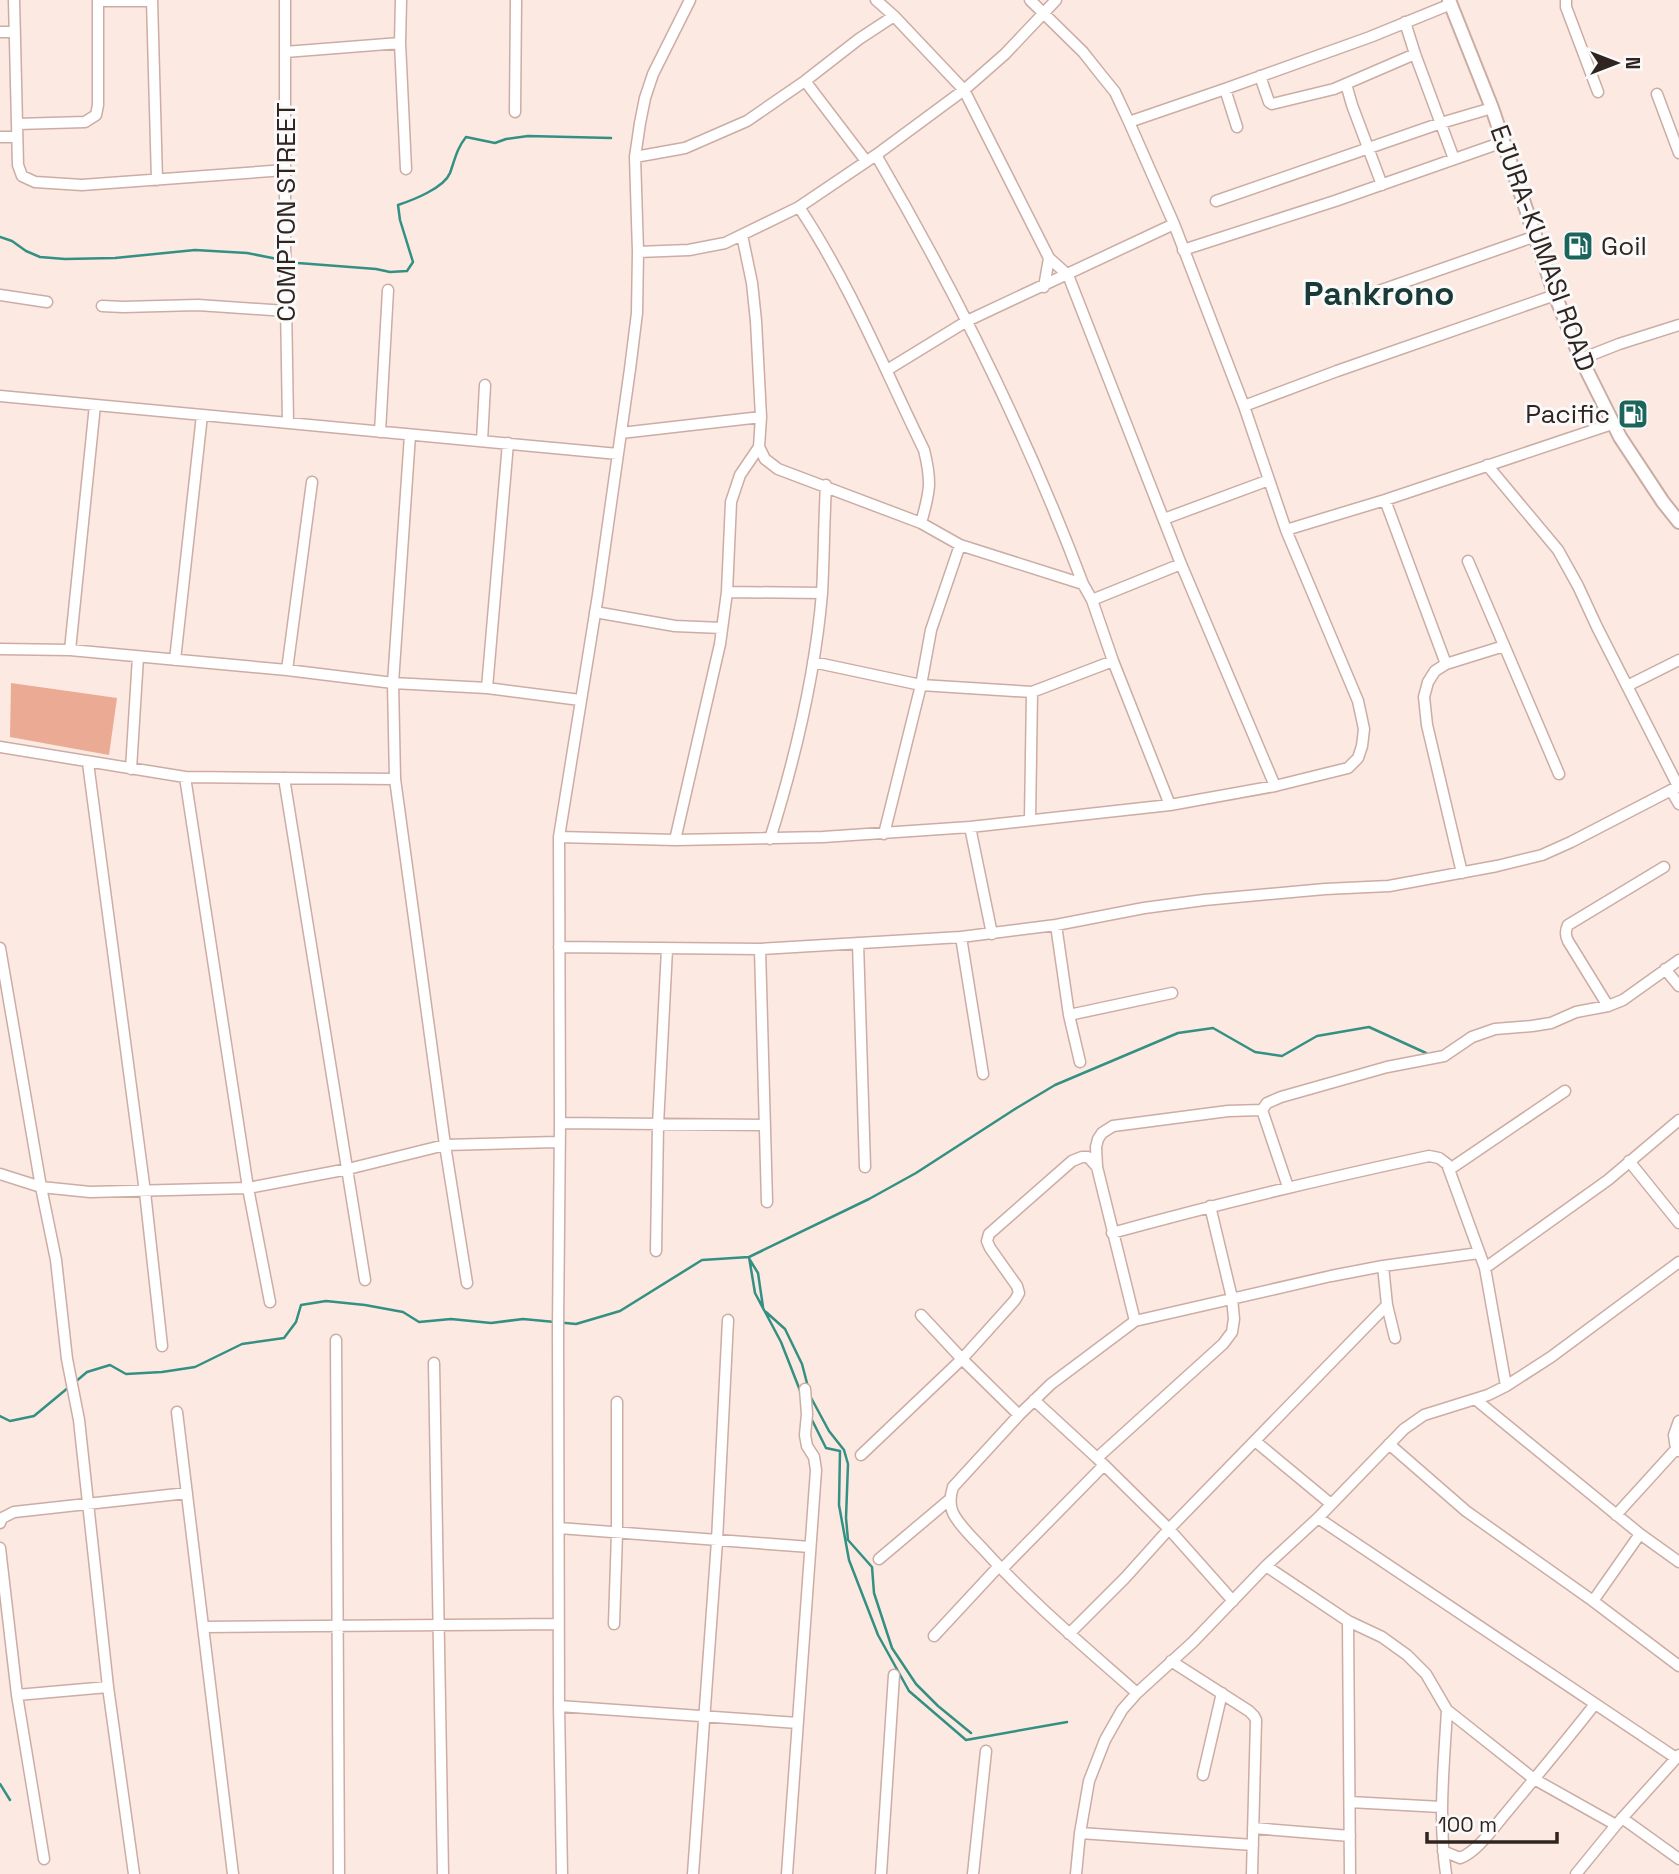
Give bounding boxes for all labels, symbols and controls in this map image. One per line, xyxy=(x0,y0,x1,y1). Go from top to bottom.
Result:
north arrow xyxy=(1581,28,1651,98)
text: N xyxy=(1620,57,1645,69)
street label: COMPTON STREET xyxy=(269,102,303,322)
street label: EJURA-KUMASI ROAD xyxy=(1483,120,1603,376)
fuel station icon: Goil xyxy=(1561,229,1595,263)
place label: Goil xyxy=(1601,229,1647,263)
district label: Pankrono xyxy=(1304,273,1454,315)
place label: Pacific xyxy=(1525,397,1610,431)
fuel station icon: Pacific xyxy=(1616,397,1650,431)
scale bar xyxy=(1427,1800,1556,1844)
text: 100 m xyxy=(1438,1811,1497,1838)

